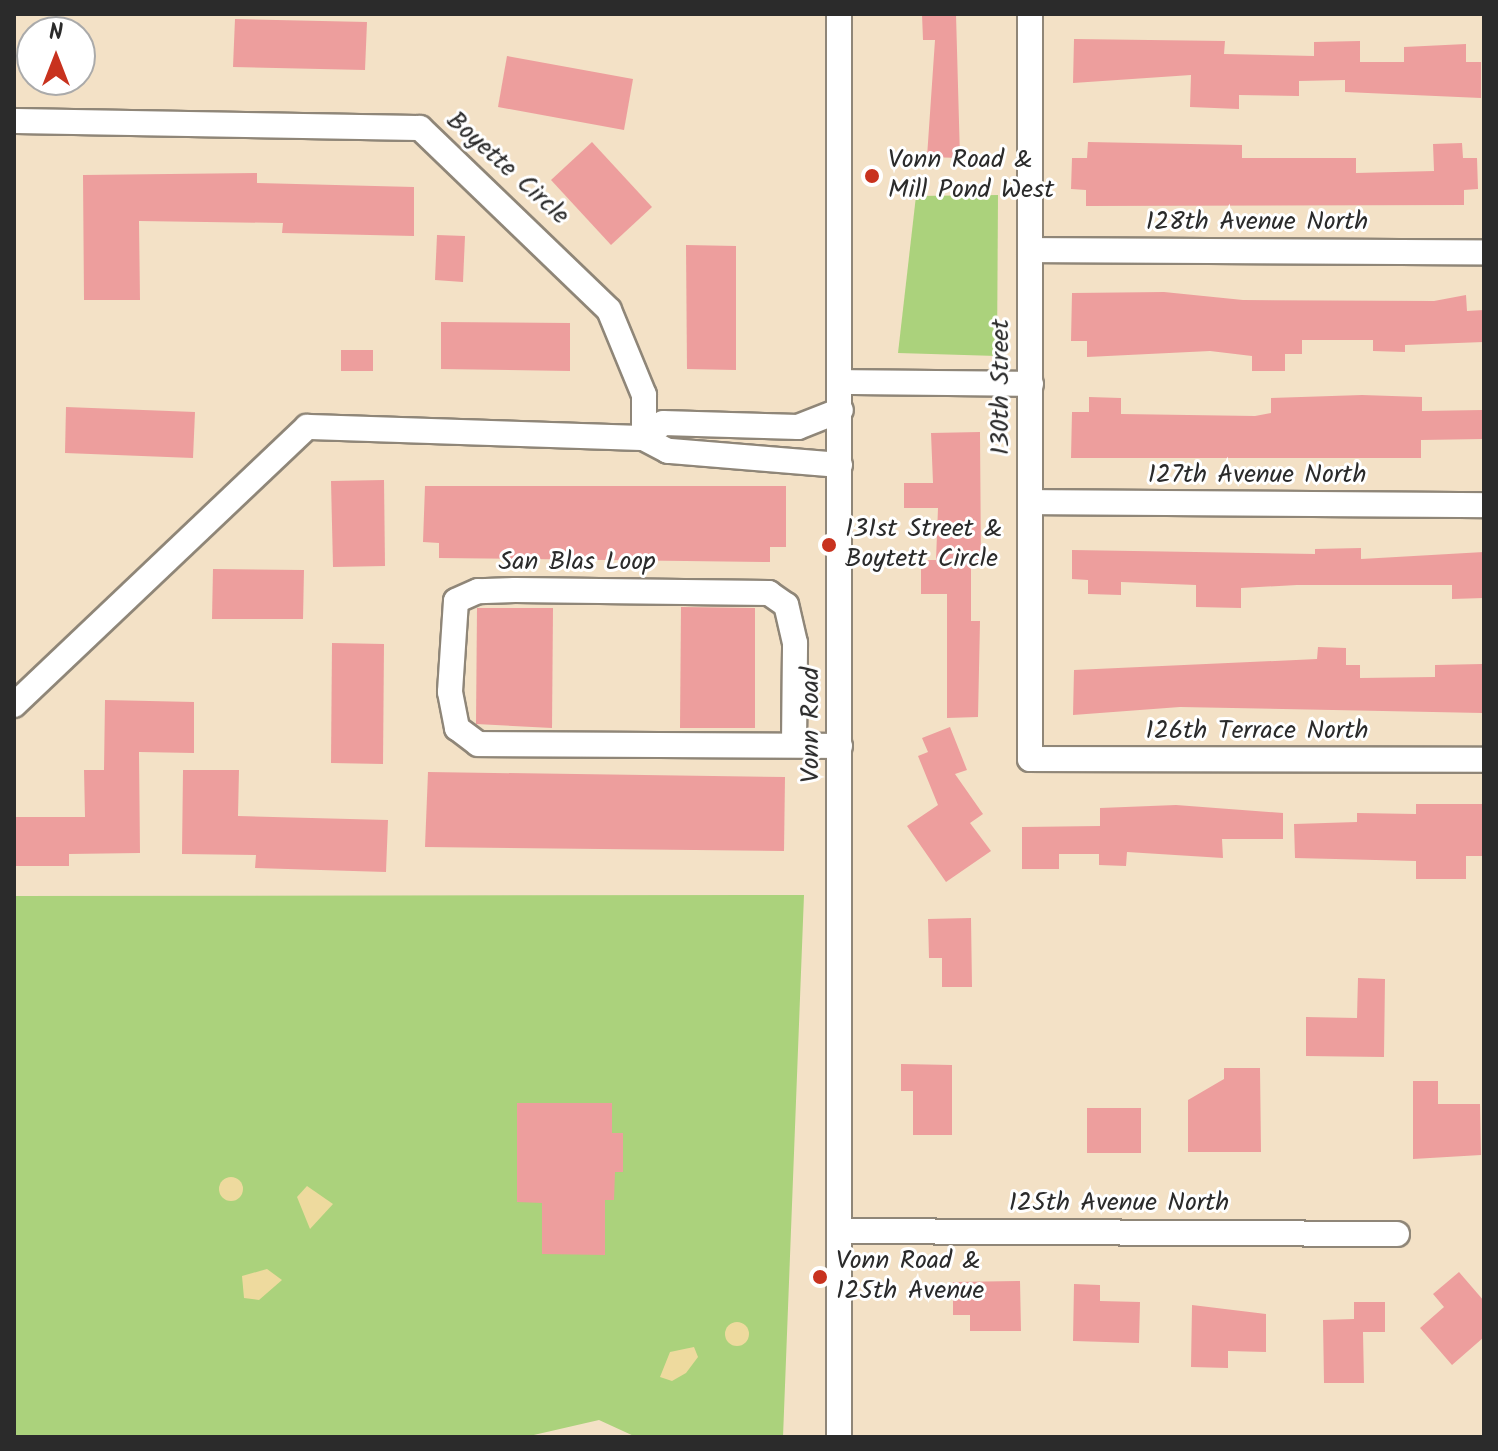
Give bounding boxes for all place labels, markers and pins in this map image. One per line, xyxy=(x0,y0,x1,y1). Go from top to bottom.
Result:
place label: Vonn Road & Mill Pond West xyxy=(888,145,1054,206)
marker: Vonn Road & Mill Pond West xyxy=(863,167,881,185)
place label: 131st Street & Boytett Circle xyxy=(845,514,1002,576)
marker: 131st Street & Boytett Circle xyxy=(820,536,838,554)
place label: Vonn Road & 125th Avenue xyxy=(836,1246,984,1308)
marker: Vonn Road & 125th Avenue xyxy=(811,1268,829,1286)

